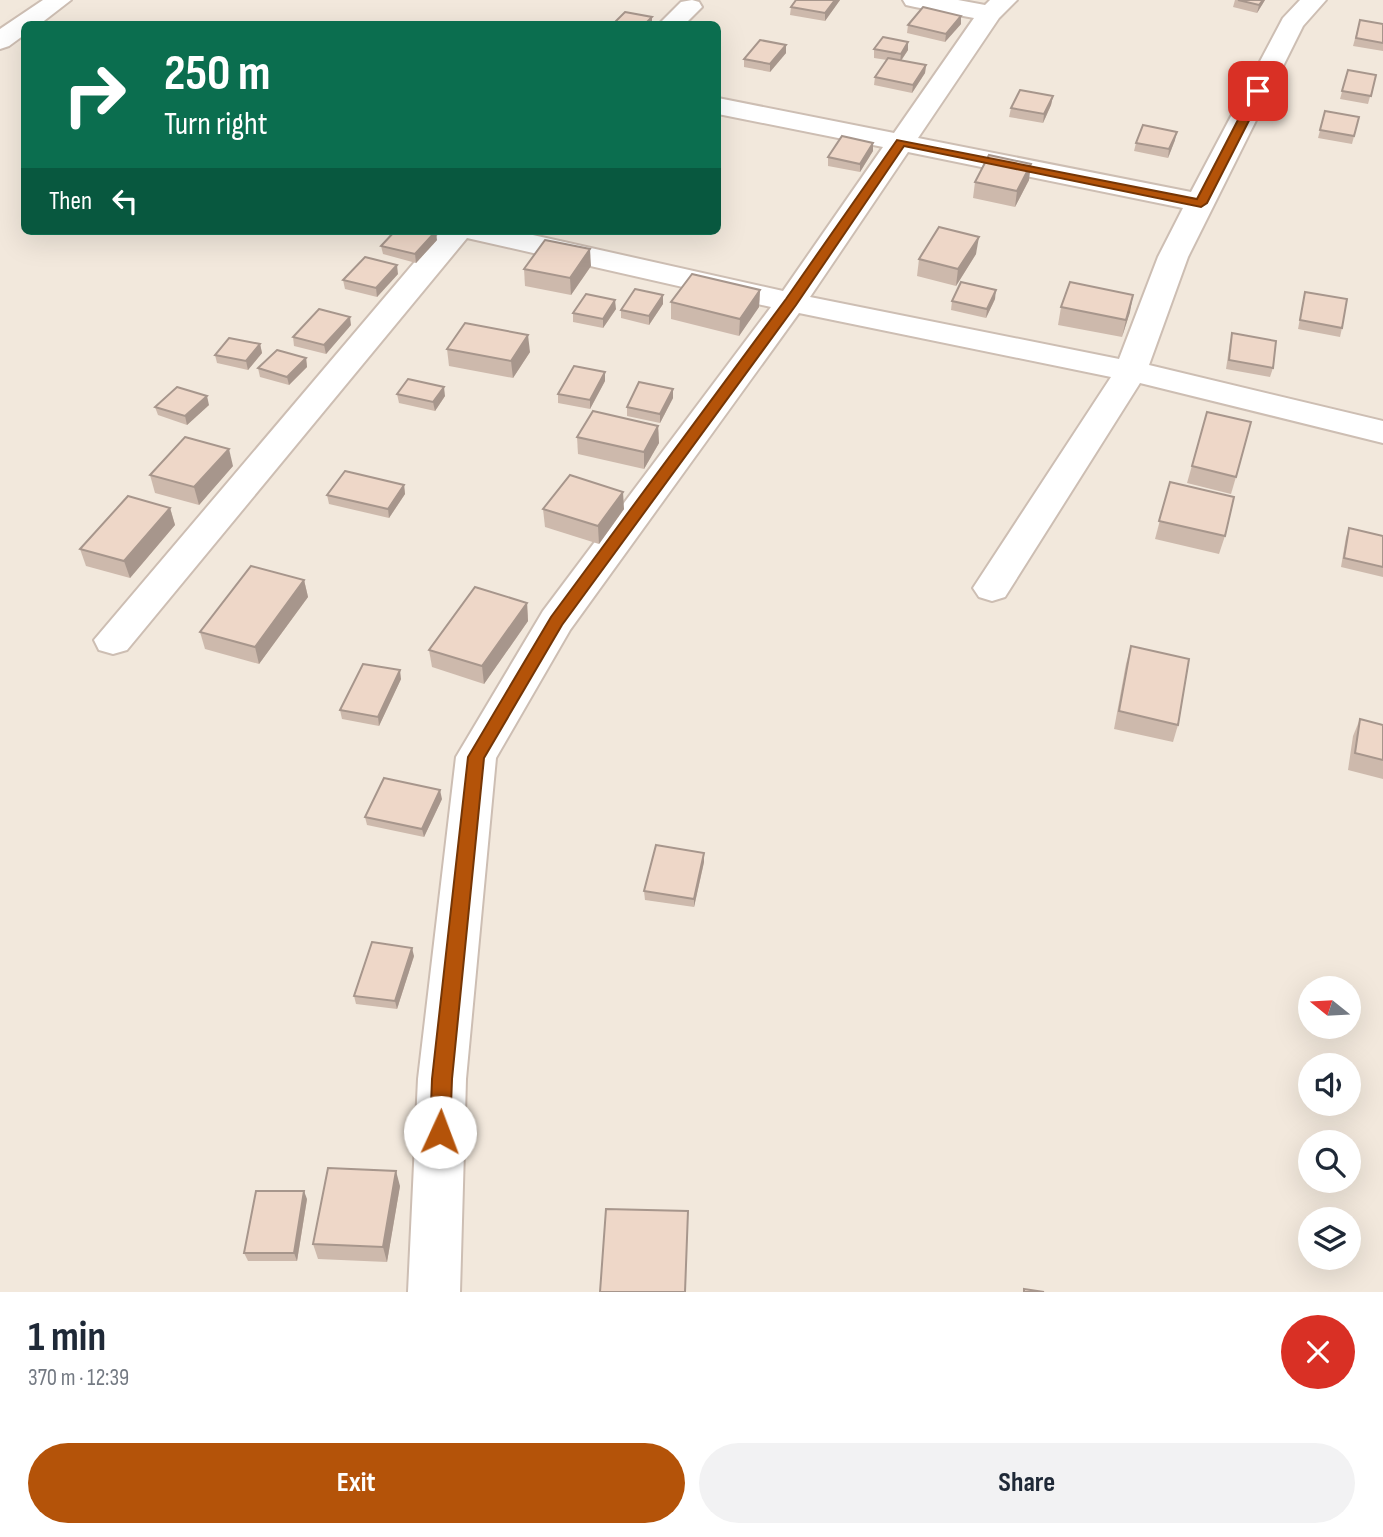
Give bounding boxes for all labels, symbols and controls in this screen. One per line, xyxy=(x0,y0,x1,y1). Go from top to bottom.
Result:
text: 250 m xyxy=(164,45,270,104)
icon: right xyxy=(49,49,140,140)
pin xyxy=(1228,61,1288,121)
icon: arrive xyxy=(1239,72,1277,110)
text: Turn right xyxy=(164,105,268,144)
icon: left xyxy=(106,182,144,220)
text: Then xyxy=(49,186,92,217)
north arrow xyxy=(1298,976,1362,1040)
map controls xyxy=(1298,976,1361,1270)
button: sound xyxy=(1298,1053,1361,1116)
position arrow xyxy=(403,1095,477,1169)
button: search xyxy=(1298,1130,1361,1193)
button: layers xyxy=(1298,1207,1361,1270)
text: 1 min xyxy=(28,1312,106,1363)
button: close xyxy=(1281,1315,1355,1389)
text: 370 m · 12:39 xyxy=(28,1364,129,1392)
button: Exit xyxy=(28,1443,685,1523)
button: Share xyxy=(699,1443,1355,1523)

